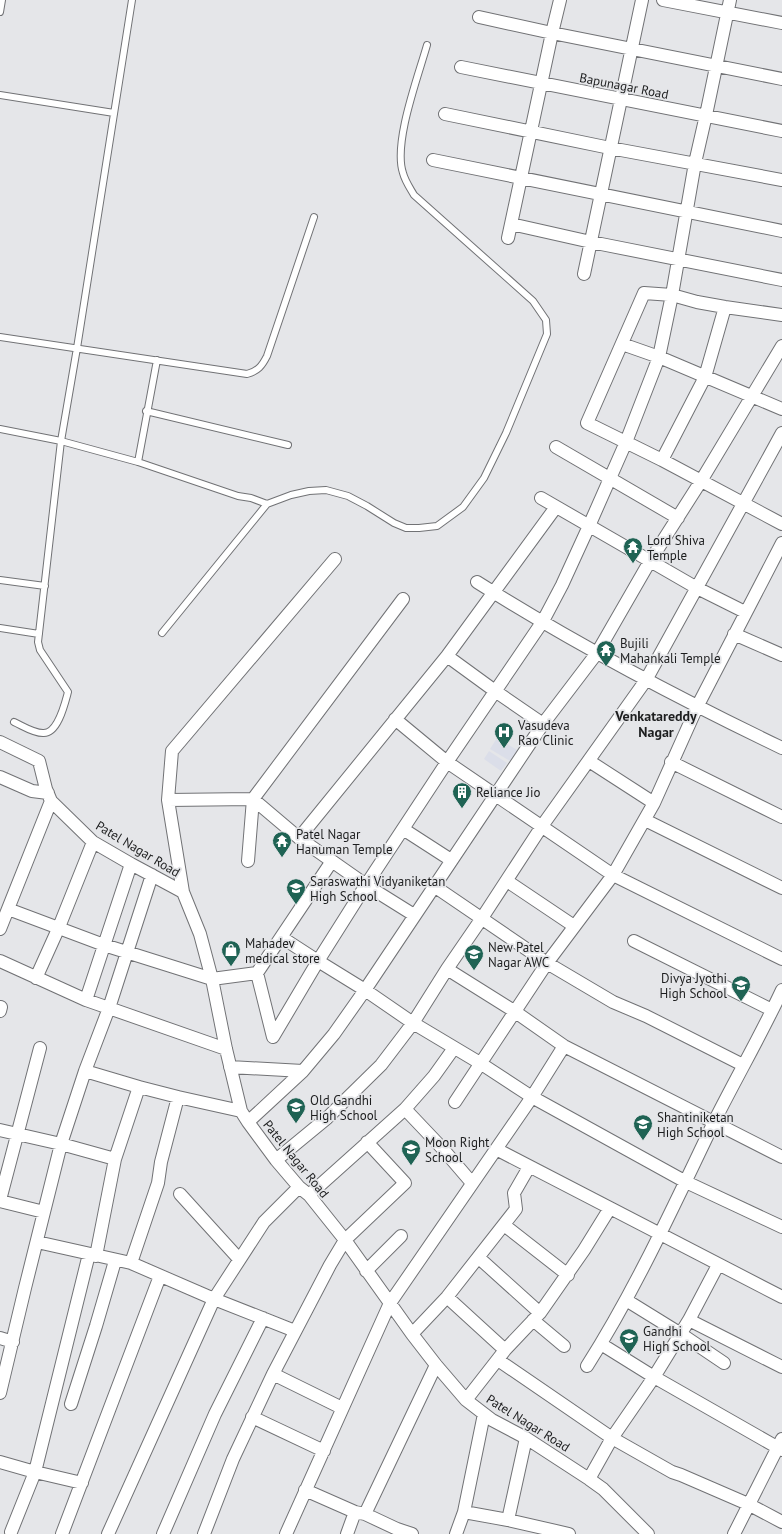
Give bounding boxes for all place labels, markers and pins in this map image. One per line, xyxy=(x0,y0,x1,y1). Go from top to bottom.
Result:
place label: Lord Shiva Temple xyxy=(647,532,705,564)
temple icon: Lord Shiva Temple xyxy=(622,536,644,564)
place label: Bujili Mahankali Temple xyxy=(620,635,721,667)
temple icon: Bujili Mahankali Temple xyxy=(595,639,617,667)
place label: Vasudeva Rao Clinic xyxy=(517,717,574,749)
hospital icon: Vasudeva Rao Clinic xyxy=(493,721,515,749)
building icon: Reliance Jio xyxy=(451,781,473,809)
place label: Reliance Jio xyxy=(476,784,540,801)
place label: Patel Nagar Hanuman Temple xyxy=(296,826,393,858)
temple icon: Patel Nagar Hanuman Temple xyxy=(271,830,293,858)
place label: Saraswathi Vidyaniketan High School xyxy=(310,873,445,905)
school or university icon: Saraswathi Vidyaniketan High School xyxy=(285,877,307,905)
place label: Mahadev medical store xyxy=(245,935,320,967)
shop icon: Mahadev medical store xyxy=(220,939,242,967)
place label: New Patel Nagar AWC xyxy=(488,939,549,971)
school or university icon: New Patel Nagar AWC xyxy=(463,943,485,971)
place label: Divya Jyothi High School xyxy=(660,970,727,1002)
school or university icon: Divya Jyothi High School xyxy=(730,974,752,1002)
place label: Old Gandhi High School xyxy=(310,1092,378,1124)
school or university icon: Old Gandhi High School xyxy=(285,1096,307,1124)
place label: Shantiniketan High School xyxy=(657,1109,734,1141)
school or university icon: Shantiniketan High School xyxy=(632,1113,654,1141)
place label: Moon Right School xyxy=(425,1134,490,1166)
school or university icon: Moon Right School xyxy=(400,1138,422,1166)
place label: Gandhi High School xyxy=(643,1323,711,1355)
school or university icon: Gandhi High School xyxy=(618,1327,640,1355)

